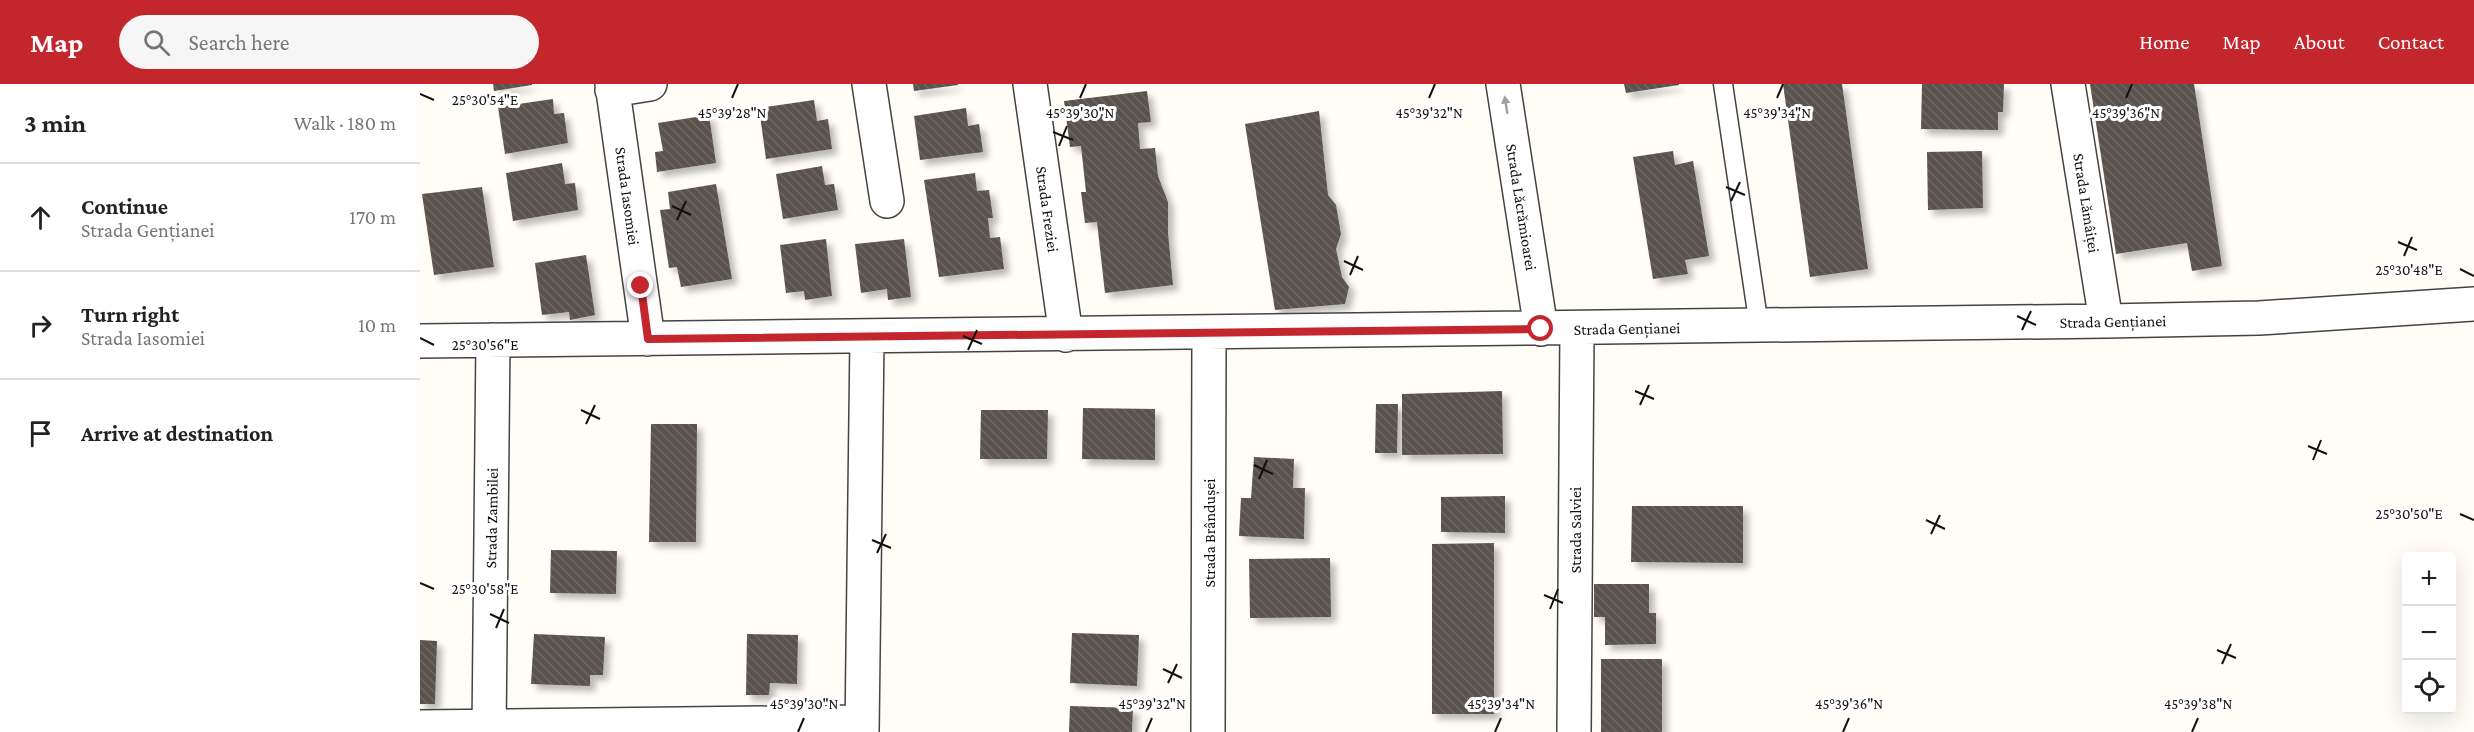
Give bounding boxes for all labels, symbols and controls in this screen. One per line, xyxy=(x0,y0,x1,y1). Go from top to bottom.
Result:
search box xyxy=(119,15,539,69)
icon: search xyxy=(140,26,173,59)
text: Map xyxy=(30,27,83,58)
text: Search here xyxy=(188,30,289,55)
text: Home xyxy=(2139,30,2189,54)
text: Map xyxy=(2222,30,2261,54)
text: About xyxy=(2294,30,2345,54)
text: Contact xyxy=(2378,30,2444,54)
text: 25°30'54"E xyxy=(452,92,518,108)
one-way arrow xyxy=(1501,96,1510,115)
text: 45°39'28"N xyxy=(698,105,767,121)
text: 45°39'30"N xyxy=(1046,105,1115,121)
text: 45°39'32"N xyxy=(1395,105,1463,121)
text: 45°39'34"N xyxy=(1743,105,1811,121)
text: 45°39'36"N xyxy=(2092,105,2160,121)
text: 3 min xyxy=(24,109,86,138)
text: Walk · 180 m xyxy=(294,112,396,134)
street label: Strada Lăcrămioarei xyxy=(1503,142,1540,272)
street label: Strada Iasomiei xyxy=(612,146,643,246)
street label: Strada Lămâiței xyxy=(2068,152,2103,254)
street label: Strada Freziei xyxy=(1033,165,1062,253)
text: Continue xyxy=(81,194,168,219)
icon: ahead xyxy=(24,201,57,234)
text: 170 m xyxy=(349,206,396,228)
text: Strada Gențianei xyxy=(81,219,215,241)
text: 25°30'48"E xyxy=(2375,262,2443,278)
route end xyxy=(627,272,653,298)
text: Turn right xyxy=(81,302,179,327)
icon: right xyxy=(24,309,57,342)
street label: Strada Gențianei xyxy=(2059,312,2167,333)
text: 10 m xyxy=(358,314,396,336)
route start xyxy=(1527,315,1553,341)
street label: Strada Gențianei xyxy=(1573,319,1681,340)
text: Strada Iasomiei xyxy=(81,327,205,349)
text: 25°30'56"E xyxy=(452,337,518,353)
icon: arrive xyxy=(24,417,57,450)
text: Arrive at destination xyxy=(81,421,273,446)
street label: Strada Zambilei xyxy=(482,467,501,569)
street label: Strada Brândușei xyxy=(1201,479,1220,587)
street label: Strada Salviei xyxy=(1567,487,1584,573)
text: 25°30'50"E xyxy=(2375,506,2443,522)
map controls xyxy=(2402,552,2456,714)
button: + xyxy=(2402,552,2456,606)
text: 25°30'58"E xyxy=(452,581,518,597)
button: − xyxy=(2402,606,2456,660)
button: locate xyxy=(2402,660,2456,714)
text: 45°39'30"N xyxy=(770,696,839,712)
text: 45°39'32"N xyxy=(1118,696,1186,712)
text: 45°39'34"N xyxy=(1467,696,1535,712)
text: 45°39'36"N xyxy=(1815,696,1883,712)
text: 45°39'38"N xyxy=(2164,696,2232,712)

